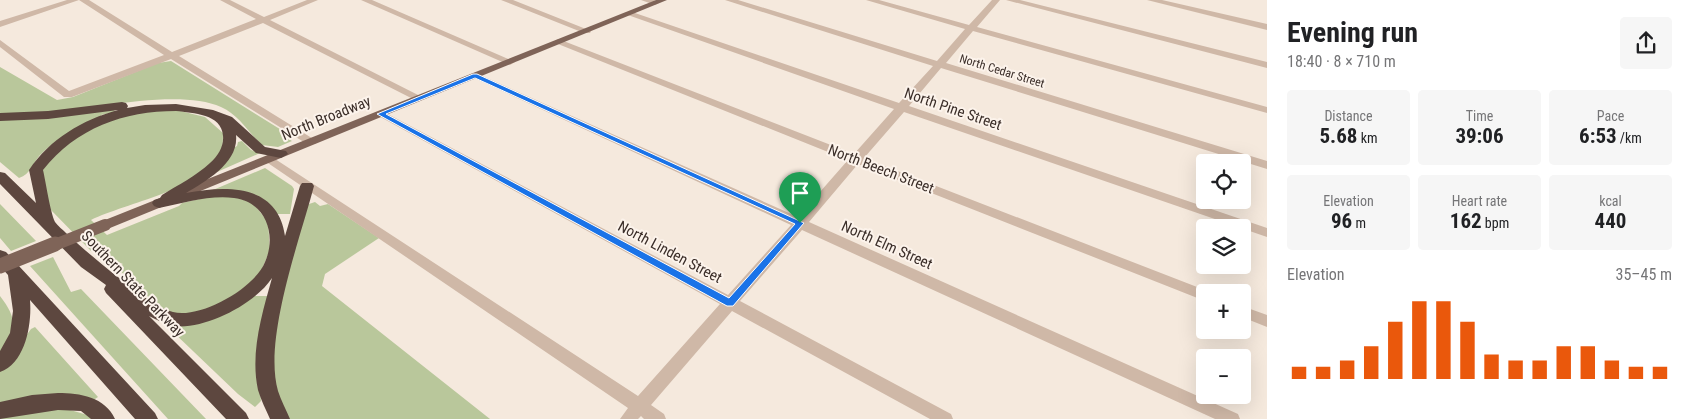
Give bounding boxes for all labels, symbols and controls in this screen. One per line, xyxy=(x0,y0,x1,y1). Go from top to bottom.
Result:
text: Evening run xyxy=(1287,16,1418,49)
button: share xyxy=(1620,17,1672,69)
street label: North Cedar Street xyxy=(958,51,1047,91)
text: 18:40 · 8 × 710 m xyxy=(1287,52,1396,71)
street label: North Pine Street xyxy=(902,84,1004,134)
street label: North Broadway xyxy=(279,92,373,144)
text: Distance xyxy=(1324,108,1373,124)
text: Time xyxy=(1466,108,1493,124)
text: Pace xyxy=(1597,108,1624,124)
text: 5.68 xyxy=(1319,124,1357,148)
text: 39:06 xyxy=(1455,124,1504,148)
text: 6:53 xyxy=(1579,124,1617,148)
text: km xyxy=(1357,130,1378,146)
text: /km xyxy=(1617,130,1642,146)
street label: North Beech Street xyxy=(826,141,936,197)
map controls xyxy=(1196,154,1251,404)
button: locate xyxy=(1196,154,1251,209)
pin xyxy=(779,172,821,223)
icon: arrive xyxy=(786,179,814,207)
text: Elevation xyxy=(1323,193,1374,209)
text: Heart rate xyxy=(1452,193,1507,209)
text: kcal xyxy=(1599,193,1622,209)
text: 96 xyxy=(1331,209,1352,233)
text: 162 xyxy=(1450,209,1482,233)
text: 440 xyxy=(1595,209,1626,233)
text: m xyxy=(1352,215,1366,231)
text: bpm xyxy=(1482,215,1509,231)
street label: North Linden Street xyxy=(615,217,725,287)
street label: North Elm Street xyxy=(839,217,935,273)
button: layers xyxy=(1196,219,1251,274)
street label: Southern State Parkway xyxy=(78,227,188,341)
text: Elevation xyxy=(1287,265,1345,284)
text: 35–45 m xyxy=(1616,265,1672,284)
button: + xyxy=(1196,284,1251,339)
button: − xyxy=(1196,349,1251,404)

